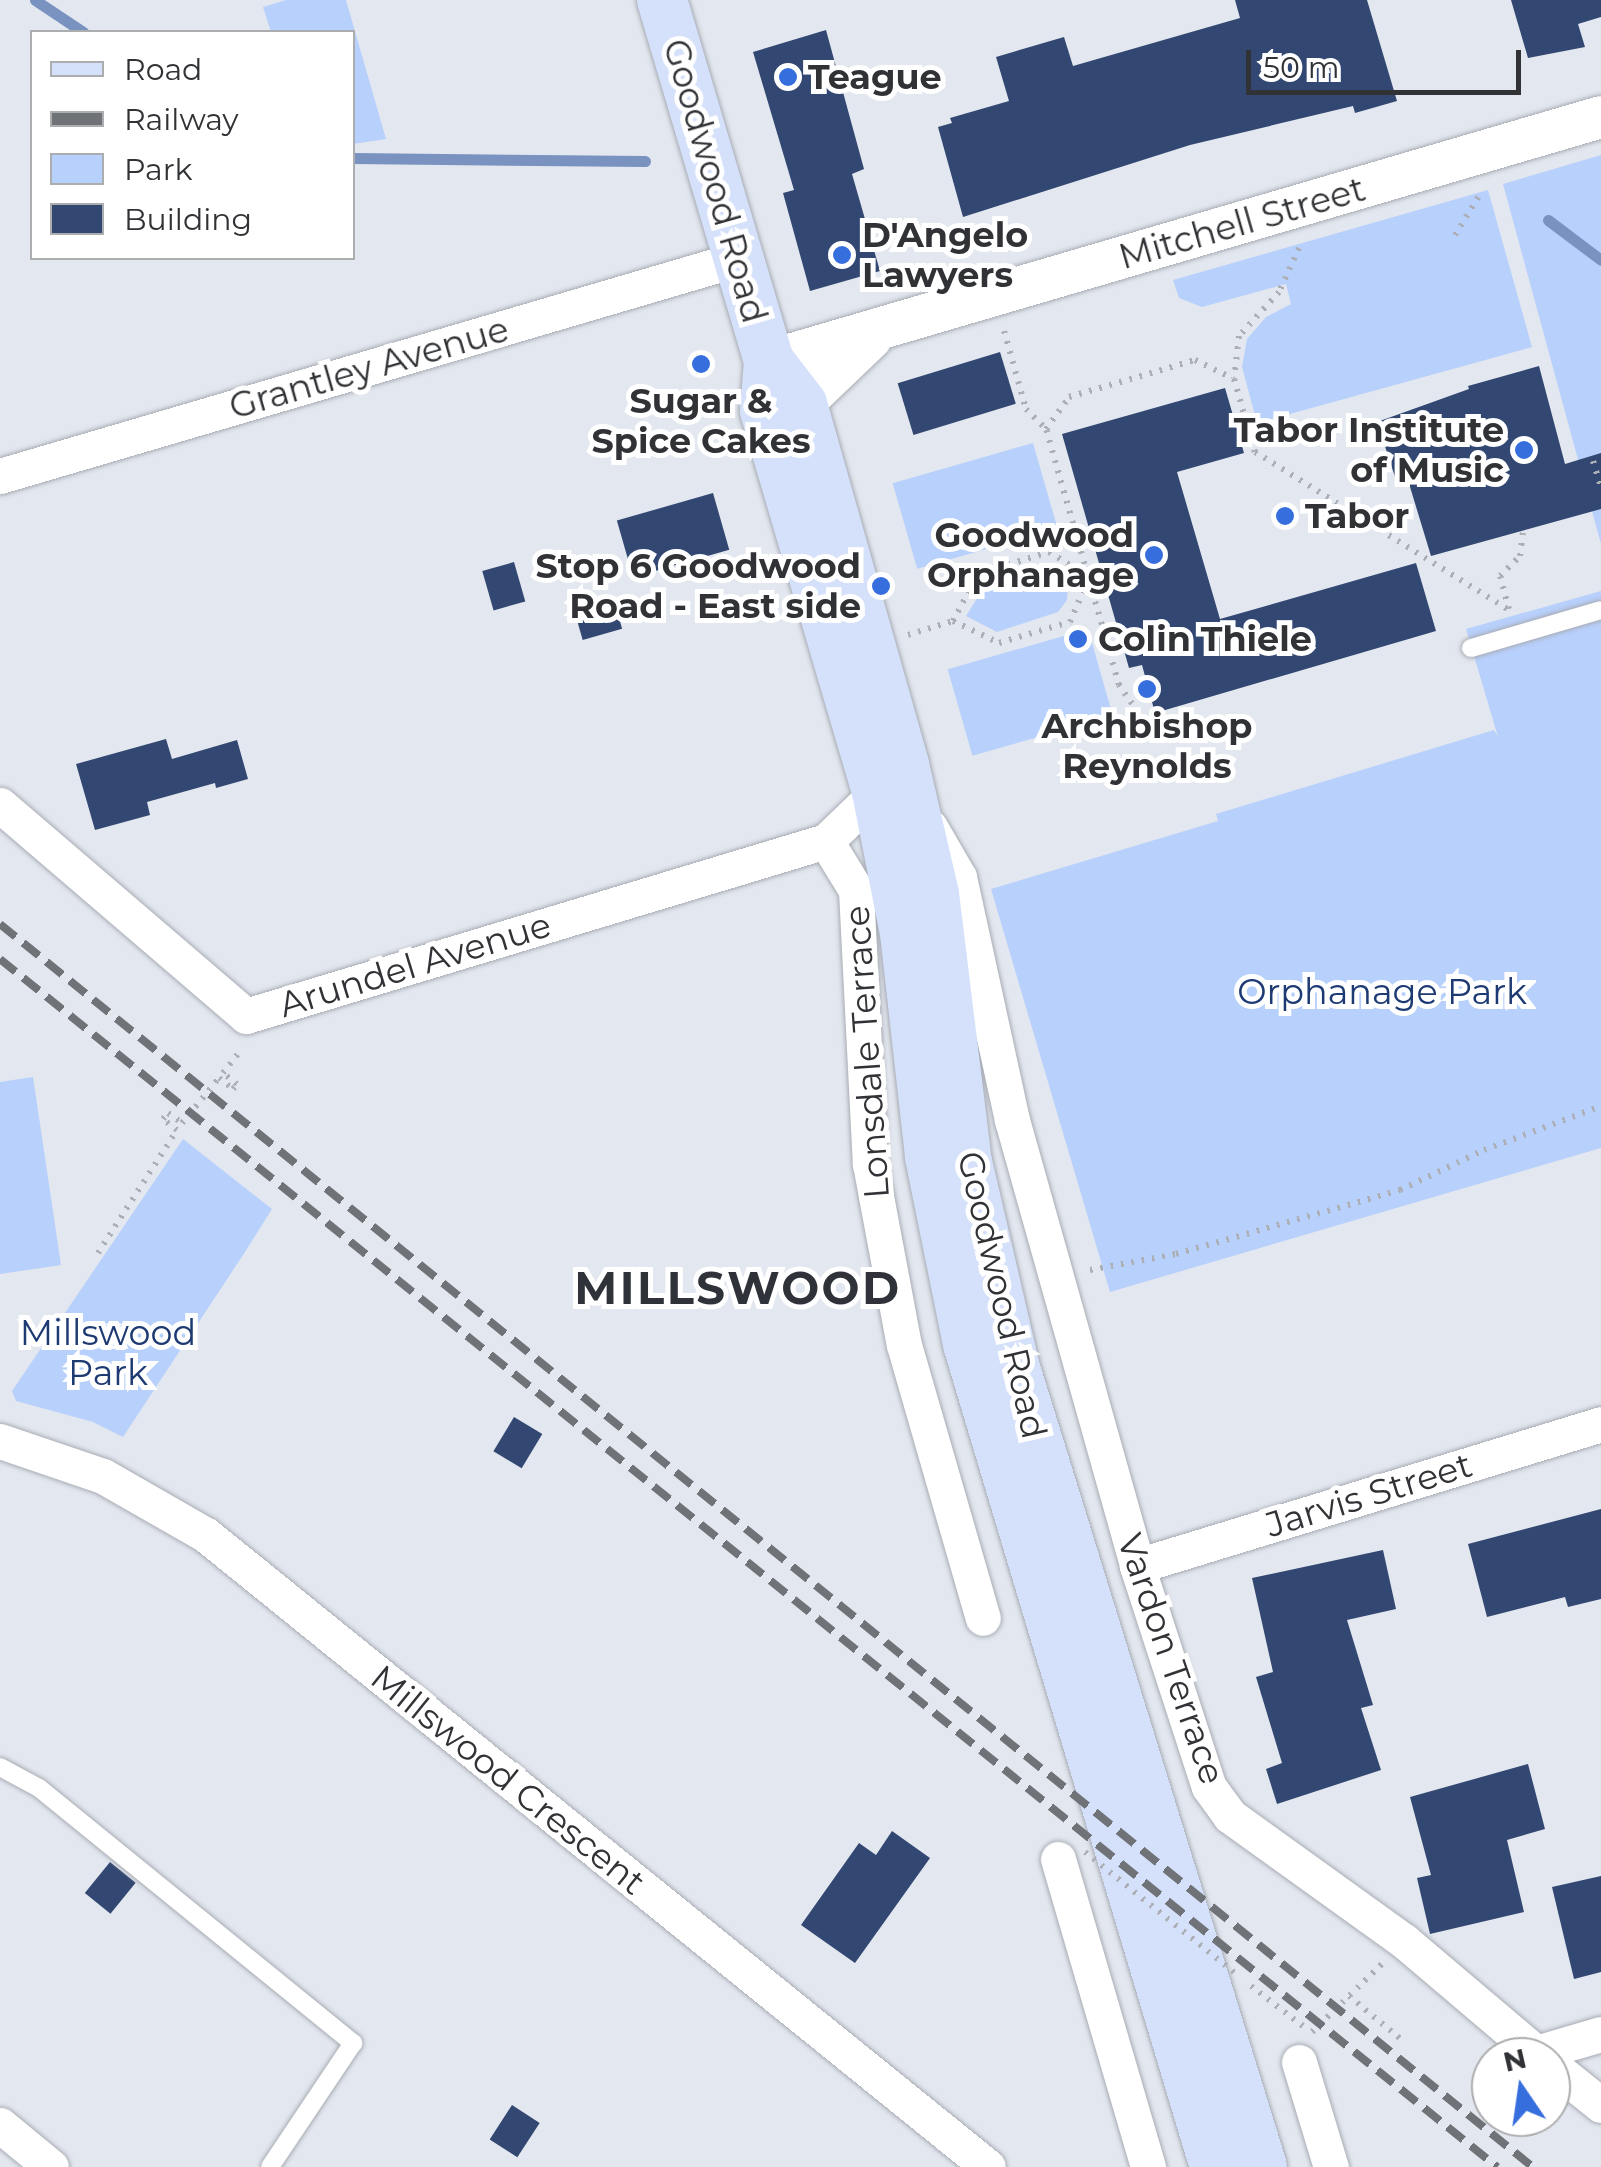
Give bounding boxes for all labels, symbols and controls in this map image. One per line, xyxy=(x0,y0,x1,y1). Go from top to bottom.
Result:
legend xyxy=(30,30,355,260)
scale bar xyxy=(1251,30,1526,92)
street label: Goodwood Road xyxy=(654,34,776,328)
text: 50 m xyxy=(1263,49,1340,86)
text: Road xyxy=(124,51,202,88)
place label: Teague xyxy=(808,56,942,98)
marker: Teague xyxy=(777,66,799,88)
text: Railway xyxy=(124,101,239,138)
text: Park xyxy=(124,151,193,188)
street label: Mitchell Street xyxy=(1114,168,1370,278)
text: Building xyxy=(124,201,252,238)
place label: D'Angelo Lawyers xyxy=(862,214,1028,296)
marker: D'Angelo Lawyers xyxy=(831,244,853,266)
street label: Grantley Avenue xyxy=(224,308,514,428)
marker: Sugar & Spice Cakes xyxy=(690,353,712,375)
place label: Sugar & Spice Cakes xyxy=(591,380,811,462)
place label: Tabor Institute of Music xyxy=(1234,409,1504,491)
marker: Tabor Institute of Music xyxy=(1513,439,1535,461)
place label: Tabor xyxy=(1305,495,1409,537)
marker: Tabor xyxy=(1274,505,1296,527)
place label: Goodwood Orphanage xyxy=(927,514,1134,596)
marker: Goodwood Orphanage xyxy=(1143,544,1165,566)
place label: Stop 6 Goodwood Road - East side xyxy=(535,545,861,627)
marker: Stop 6 Goodwood Road - East side xyxy=(870,575,892,597)
place label: Colin Thiele xyxy=(1098,618,1312,660)
marker: Colin Thiele xyxy=(1067,628,1089,650)
marker: Archbishop Reynolds xyxy=(1136,678,1158,700)
place label: Archbishop Reynolds xyxy=(1041,705,1253,787)
street label: Arundel Avenue xyxy=(274,904,556,1026)
street label: Lonsdale Terrace xyxy=(836,904,898,1200)
park label: Orphanage Park xyxy=(1237,971,1527,1013)
street label: Goodwood Road xyxy=(949,1147,1055,1443)
district label: MILLSWOOD xyxy=(574,1261,902,1315)
park label: Millswood Park xyxy=(20,1312,196,1394)
street label: Jarvis Street xyxy=(1261,1444,1477,1546)
street label: Vardon Terrace xyxy=(1108,1528,1234,1790)
street label: Millswood Crescent xyxy=(362,1657,654,1903)
north arrow xyxy=(1471,2037,1571,2137)
text: N xyxy=(1500,2041,1530,2079)

